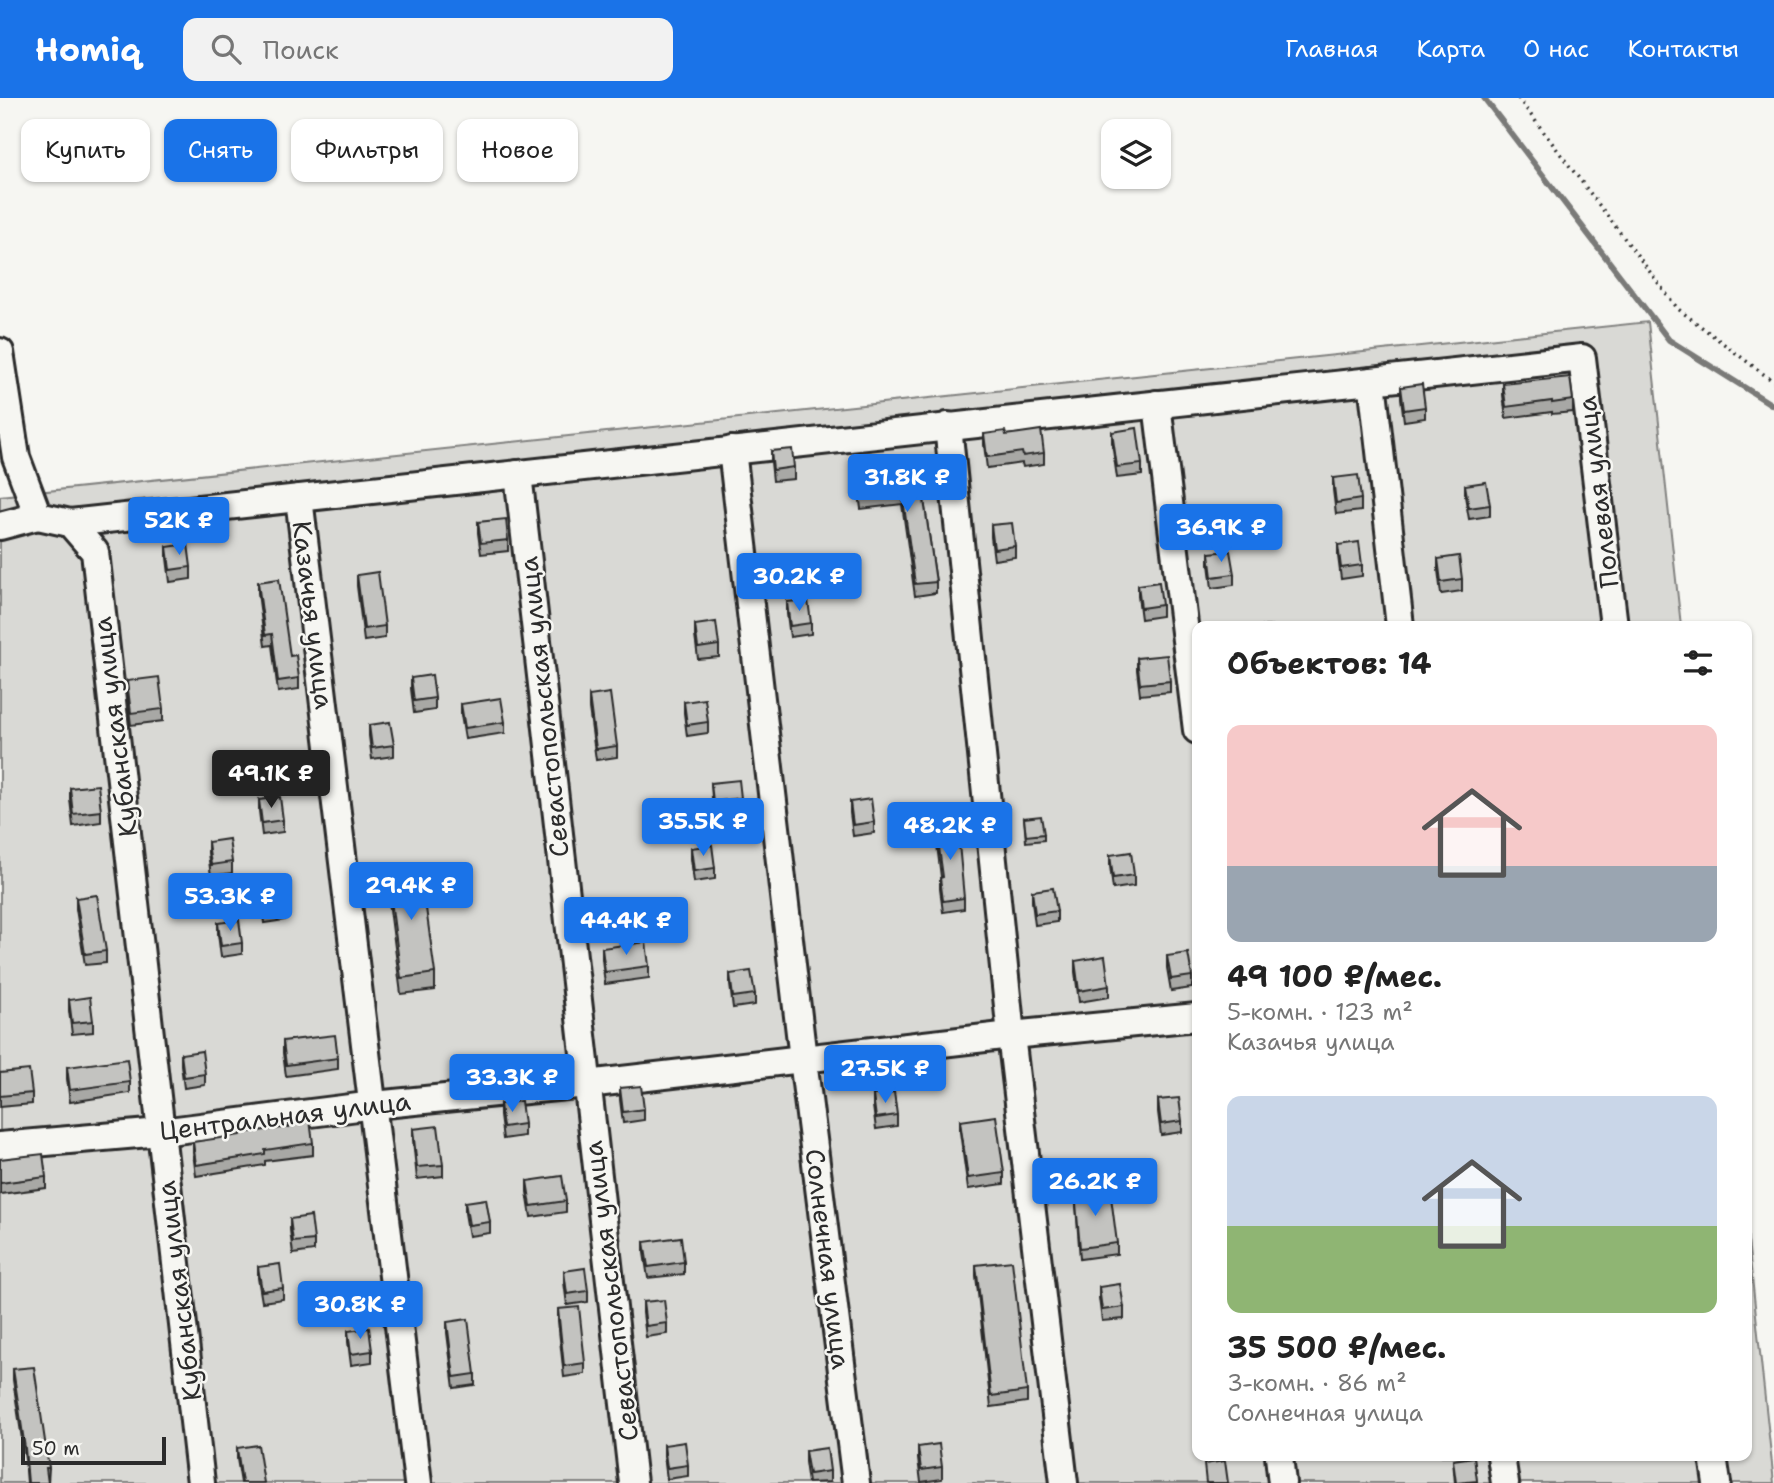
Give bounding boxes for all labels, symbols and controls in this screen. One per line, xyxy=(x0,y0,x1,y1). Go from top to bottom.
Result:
search box xyxy=(183,18,673,81)
text: Homiq xyxy=(35,27,141,72)
icon: search xyxy=(207,30,245,68)
text: Поиск xyxy=(263,32,339,67)
text: Главная xyxy=(1285,33,1378,65)
text: Карта xyxy=(1416,33,1485,65)
text: О нас xyxy=(1523,33,1589,65)
text: Контакты xyxy=(1627,33,1739,65)
chip: Купить xyxy=(21,119,150,182)
chip: Снять xyxy=(164,119,277,182)
chip: Фильтры xyxy=(291,119,443,182)
chip: Новое xyxy=(457,119,578,182)
map controls xyxy=(1101,119,1171,189)
button: layers xyxy=(1101,119,1171,189)
street label: Полевая улица xyxy=(1568,394,1627,590)
pin: 31.8K ₽ xyxy=(842,454,972,514)
text: 31.8K ₽ xyxy=(864,462,950,492)
pin: 52K ₽ xyxy=(130,498,228,557)
pin: 36.9K ₽ xyxy=(1156,504,1286,564)
text: 52K ₽ xyxy=(144,505,214,535)
text: 36.9K ₽ xyxy=(1175,512,1267,542)
street label: Казачья улица xyxy=(285,519,342,711)
pin: 30.2K ₽ xyxy=(734,554,864,613)
street label: Севастопольская улица xyxy=(510,555,577,859)
text: 30.2K ₽ xyxy=(753,561,845,591)
street label: Кубанская улица xyxy=(84,615,145,839)
text: Объектов: 14 xyxy=(1227,643,1432,684)
icon: filters xyxy=(1679,644,1717,682)
pin: 49.1K ₽ xyxy=(206,750,336,810)
text: 49.1K ₽ xyxy=(228,758,314,788)
icon: home xyxy=(1409,770,1535,896)
pin: 35.5K ₽ xyxy=(638,798,768,858)
pin: 48.2K ₽ xyxy=(885,802,1015,862)
text: 35.5K ₽ xyxy=(658,806,748,836)
text: 48.2K ₽ xyxy=(903,810,997,840)
pin: 29.4K ₽ xyxy=(346,862,476,922)
text: 29.4K ₽ xyxy=(365,870,457,900)
pin: 53.3K ₽ xyxy=(165,874,295,933)
text: 53.3K ₽ xyxy=(184,881,276,911)
pin: 44.4K ₽ xyxy=(561,898,691,957)
text: 44.4K ₽ xyxy=(580,905,672,935)
text: 49 100 ₽/мес. xyxy=(1227,956,1442,997)
text: 5-комн. · 123 m² xyxy=(1227,997,1413,1027)
text: Казачья улица xyxy=(1227,1027,1395,1057)
pin: 27.5K ₽ xyxy=(820,1046,950,1105)
text: 27.5K ₽ xyxy=(840,1053,930,1083)
pin: 33.3K ₽ xyxy=(447,1054,577,1114)
text: 33.3K ₽ xyxy=(465,1062,559,1092)
street label: Центральная улица xyxy=(157,1083,413,1148)
street label: Севастопольская улица xyxy=(575,1139,646,1443)
icon: home xyxy=(1409,1141,1535,1267)
street label: Солнечная улица xyxy=(798,1147,859,1371)
pin: 26.2K ₽ xyxy=(1030,1158,1160,1218)
text: 26.2K ₽ xyxy=(1048,1166,1142,1196)
street label: Кубанская улица xyxy=(148,1179,209,1403)
pin: 30.8K ₽ xyxy=(295,1282,425,1341)
text: 30.8K ₽ xyxy=(314,1289,406,1319)
text: 35 500 ₽/мес. xyxy=(1227,1327,1446,1368)
text: 3-комн. · 86 m² xyxy=(1227,1368,1407,1398)
text: Солнечная улица xyxy=(1227,1398,1423,1428)
scale bar xyxy=(21,1434,166,1466)
text: 50 m xyxy=(32,1436,80,1461)

